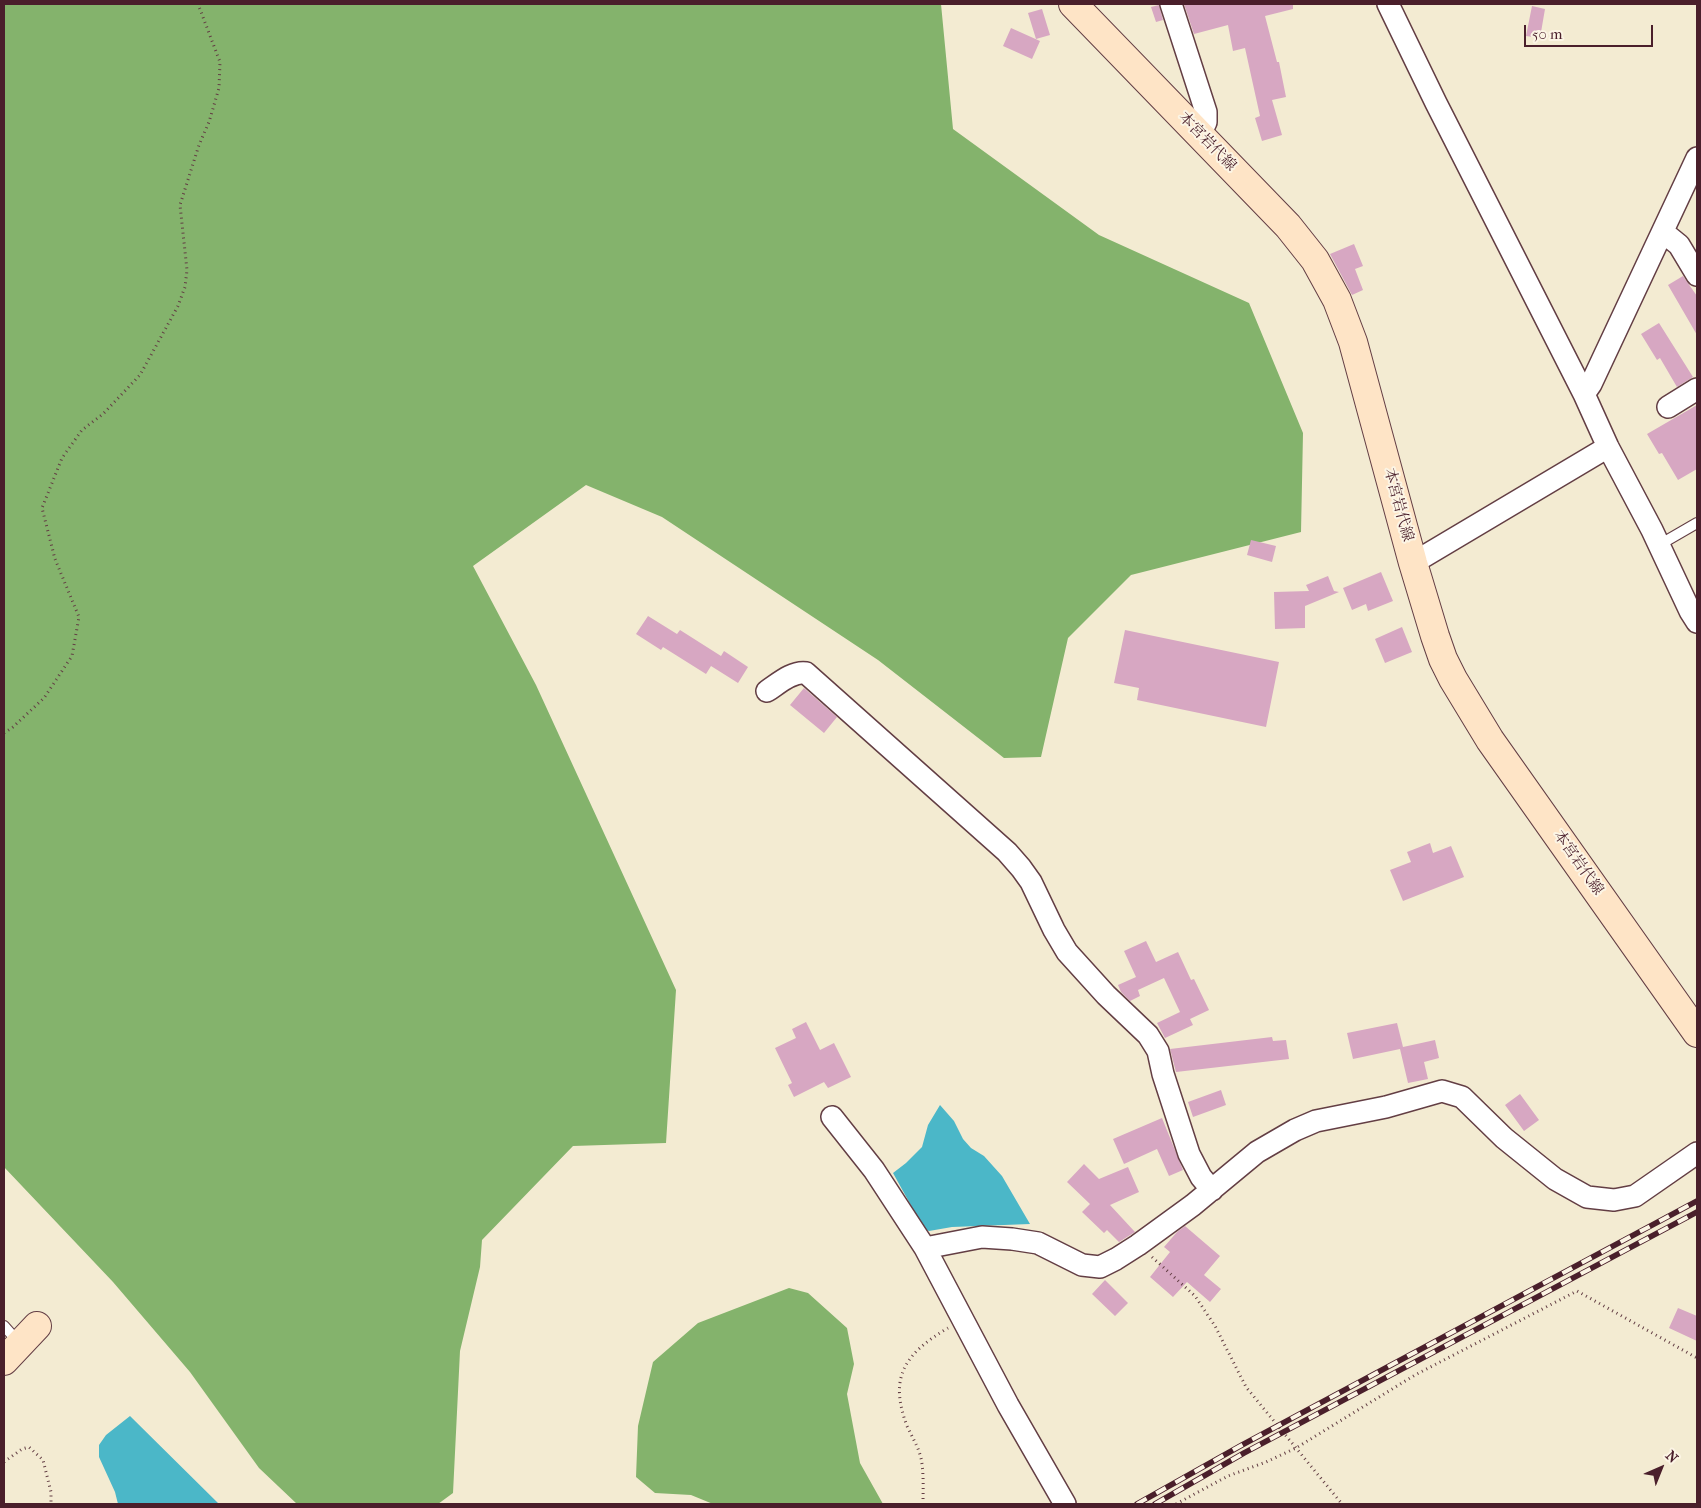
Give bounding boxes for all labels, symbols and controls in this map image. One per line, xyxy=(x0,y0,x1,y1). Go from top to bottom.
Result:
scale bar xyxy=(1526,15,1655,47)
text: 50 m xyxy=(1532,25,1562,43)
street label: 本宮岩代線 xyxy=(1174,109,1240,175)
street label: 本宮岩代線 xyxy=(1380,466,1416,544)
street label: 本宮岩代線 xyxy=(1549,827,1607,899)
north arrow xyxy=(1636,1443,1686,1493)
text: N xyxy=(1662,1447,1681,1467)

